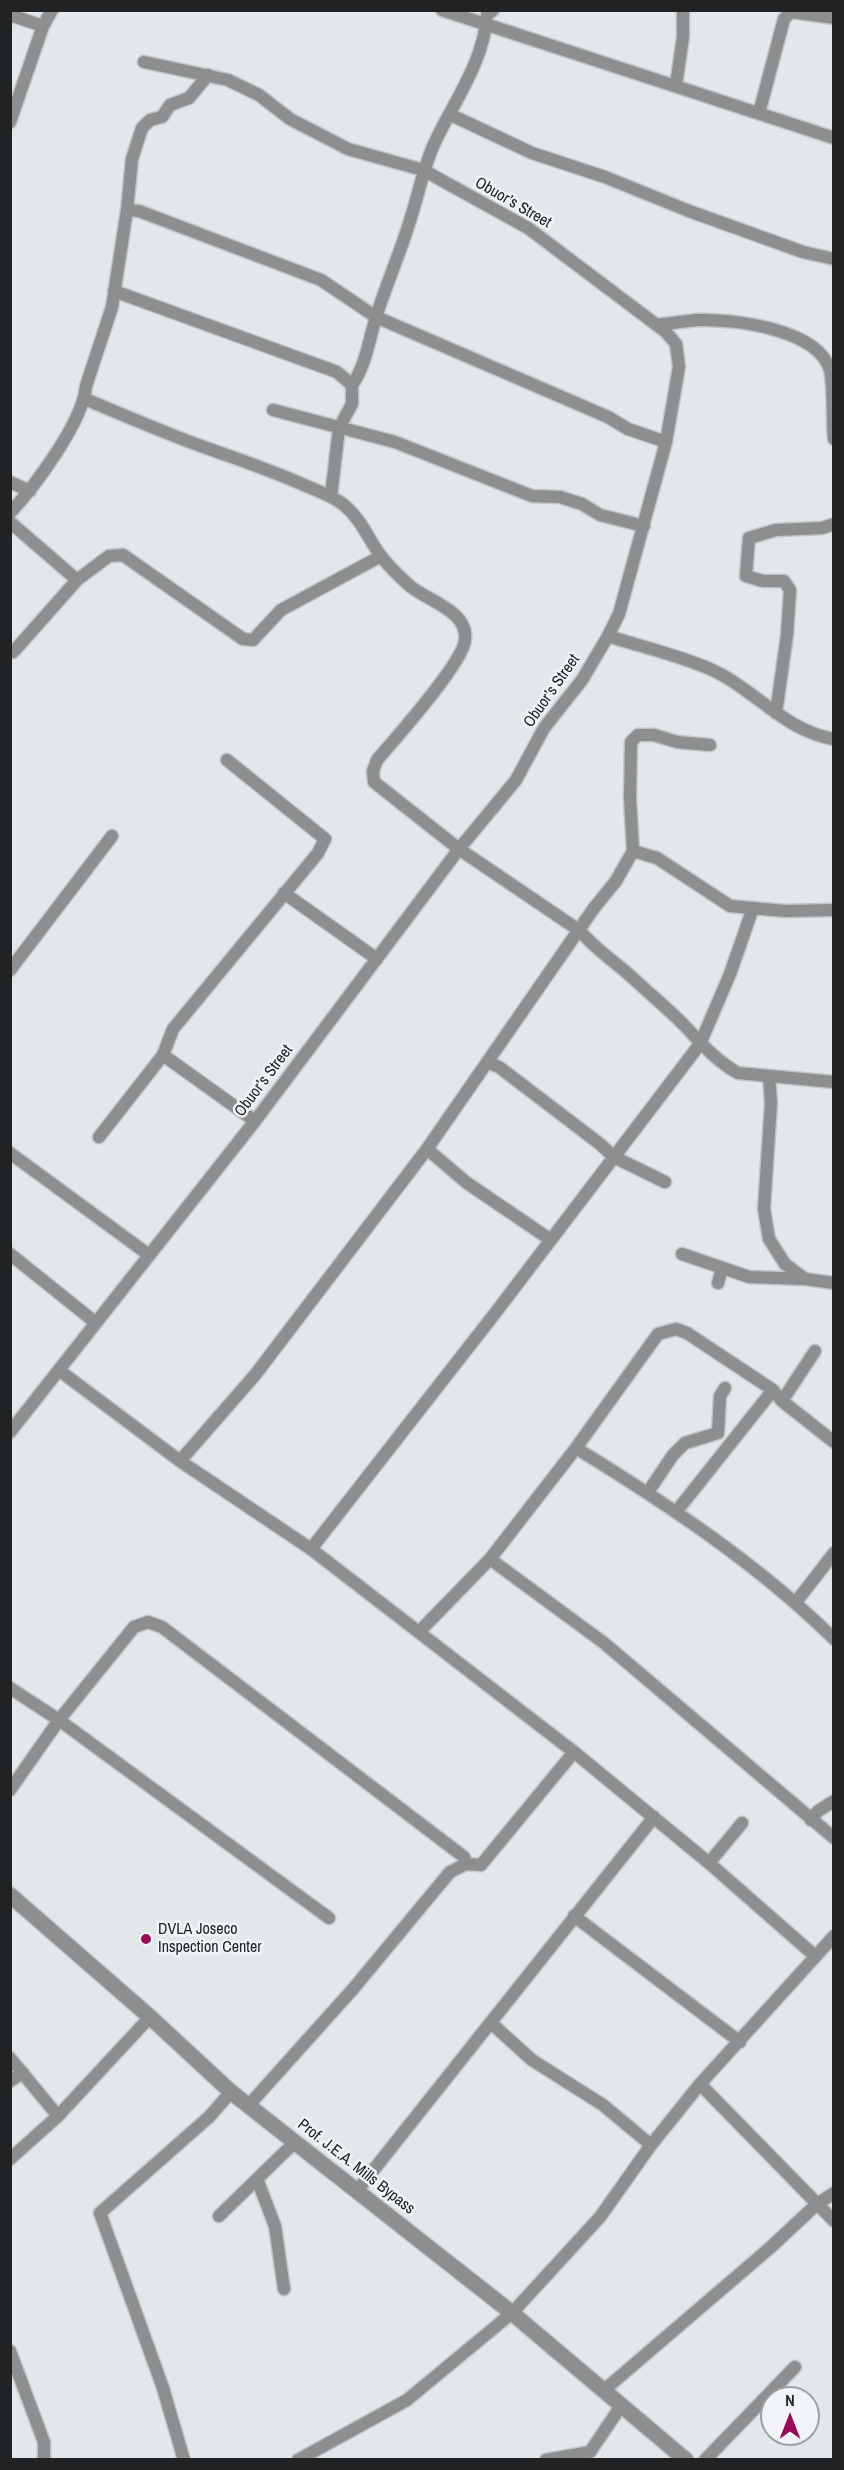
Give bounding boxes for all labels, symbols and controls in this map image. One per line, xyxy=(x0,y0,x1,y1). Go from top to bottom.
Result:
street label: Obuor’s Street xyxy=(471,173,555,233)
street label: Obuor’s Street xyxy=(520,651,584,731)
street label: Obuor’s Street xyxy=(231,1041,297,1121)
place label: DVLA Joseco Inspection Center xyxy=(158,1920,262,1958)
marker: DVLA Joseco Inspection Center xyxy=(139,1932,153,1946)
street label: Prof. J.E.A. Mills Bypass xyxy=(293,2115,419,2219)
north arrow xyxy=(760,2386,820,2446)
text: N xyxy=(785,2389,795,2411)

